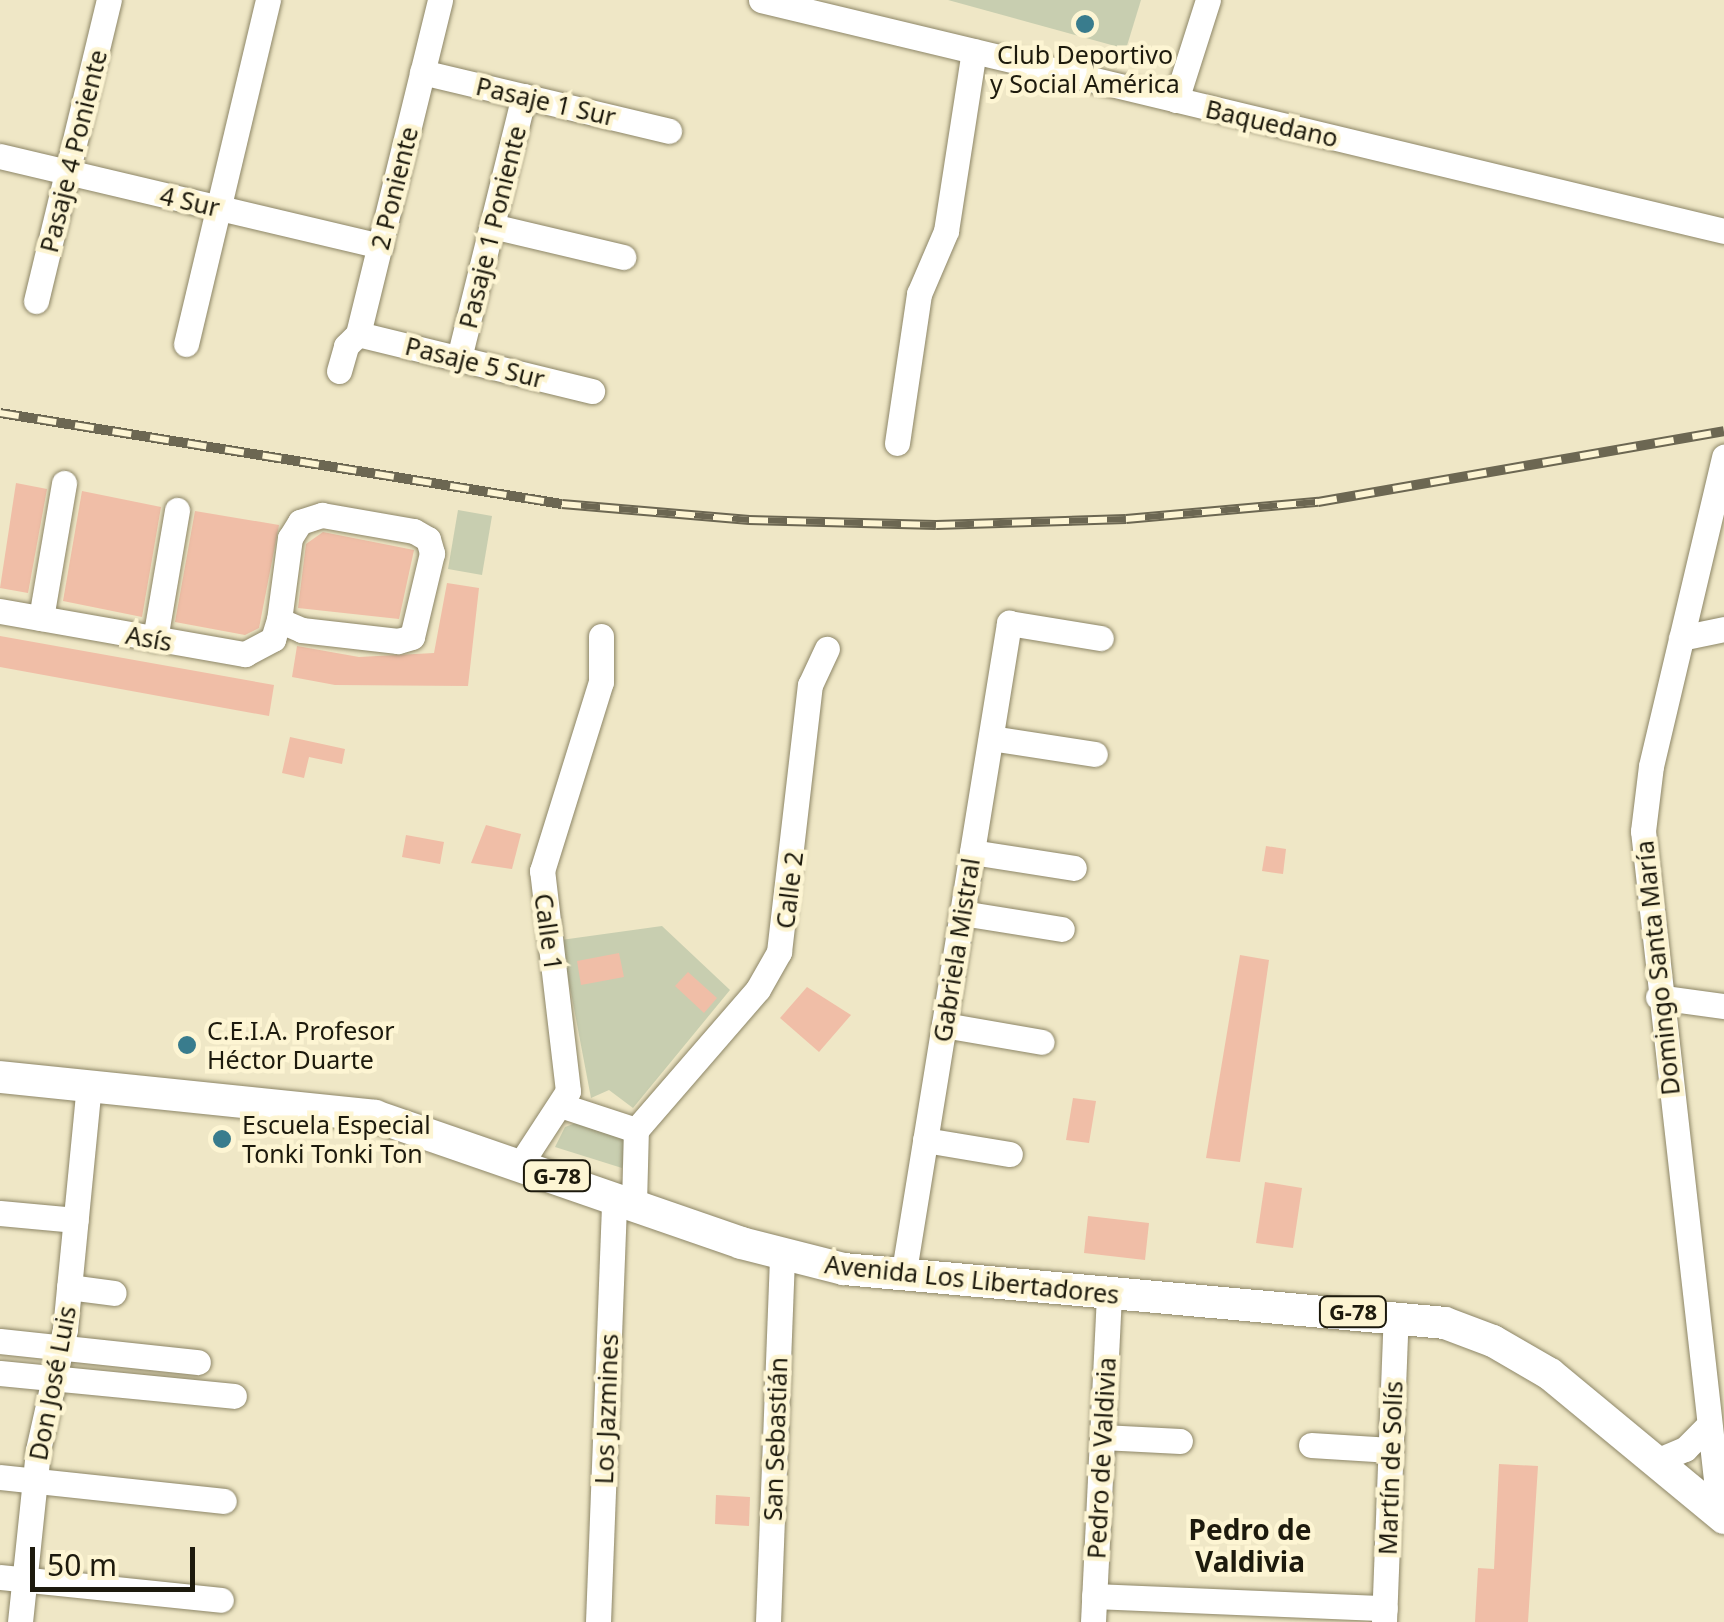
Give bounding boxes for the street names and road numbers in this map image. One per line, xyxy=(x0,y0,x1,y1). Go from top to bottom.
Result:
street label: Pasaje 4 Poniente xyxy=(33,47,113,255)
street label: Pasaje 1 Sur xyxy=(473,70,619,132)
street label: Baquedano xyxy=(1203,93,1341,153)
street label: 2 Poniente xyxy=(364,123,424,253)
street label: Pasaje 1 Poniente xyxy=(452,123,532,331)
street label: 4 Sur xyxy=(157,180,223,222)
street label: Pasaje 5 Sur xyxy=(402,330,548,394)
street label: Asís xyxy=(124,619,174,657)
street label: Domingo Santa María xyxy=(1629,839,1685,1097)
street label: Calle 2 xyxy=(769,850,809,930)
street label: Gabriela Mistral xyxy=(927,856,985,1044)
street label: Calle 1 xyxy=(529,891,569,973)
road number: G-78 xyxy=(522,1159,592,1193)
street label: Avenida Los Libertadores xyxy=(823,1249,1121,1309)
road number: G-78 xyxy=(1318,1295,1388,1329)
street label: Don José Luis xyxy=(22,1303,82,1463)
street label: Los Jazmines xyxy=(588,1333,624,1485)
street label: Pedro de Valdivia xyxy=(1081,1356,1121,1560)
street label: San Sebastián xyxy=(757,1357,793,1521)
street label: Martín de Solís xyxy=(1372,1380,1408,1556)

